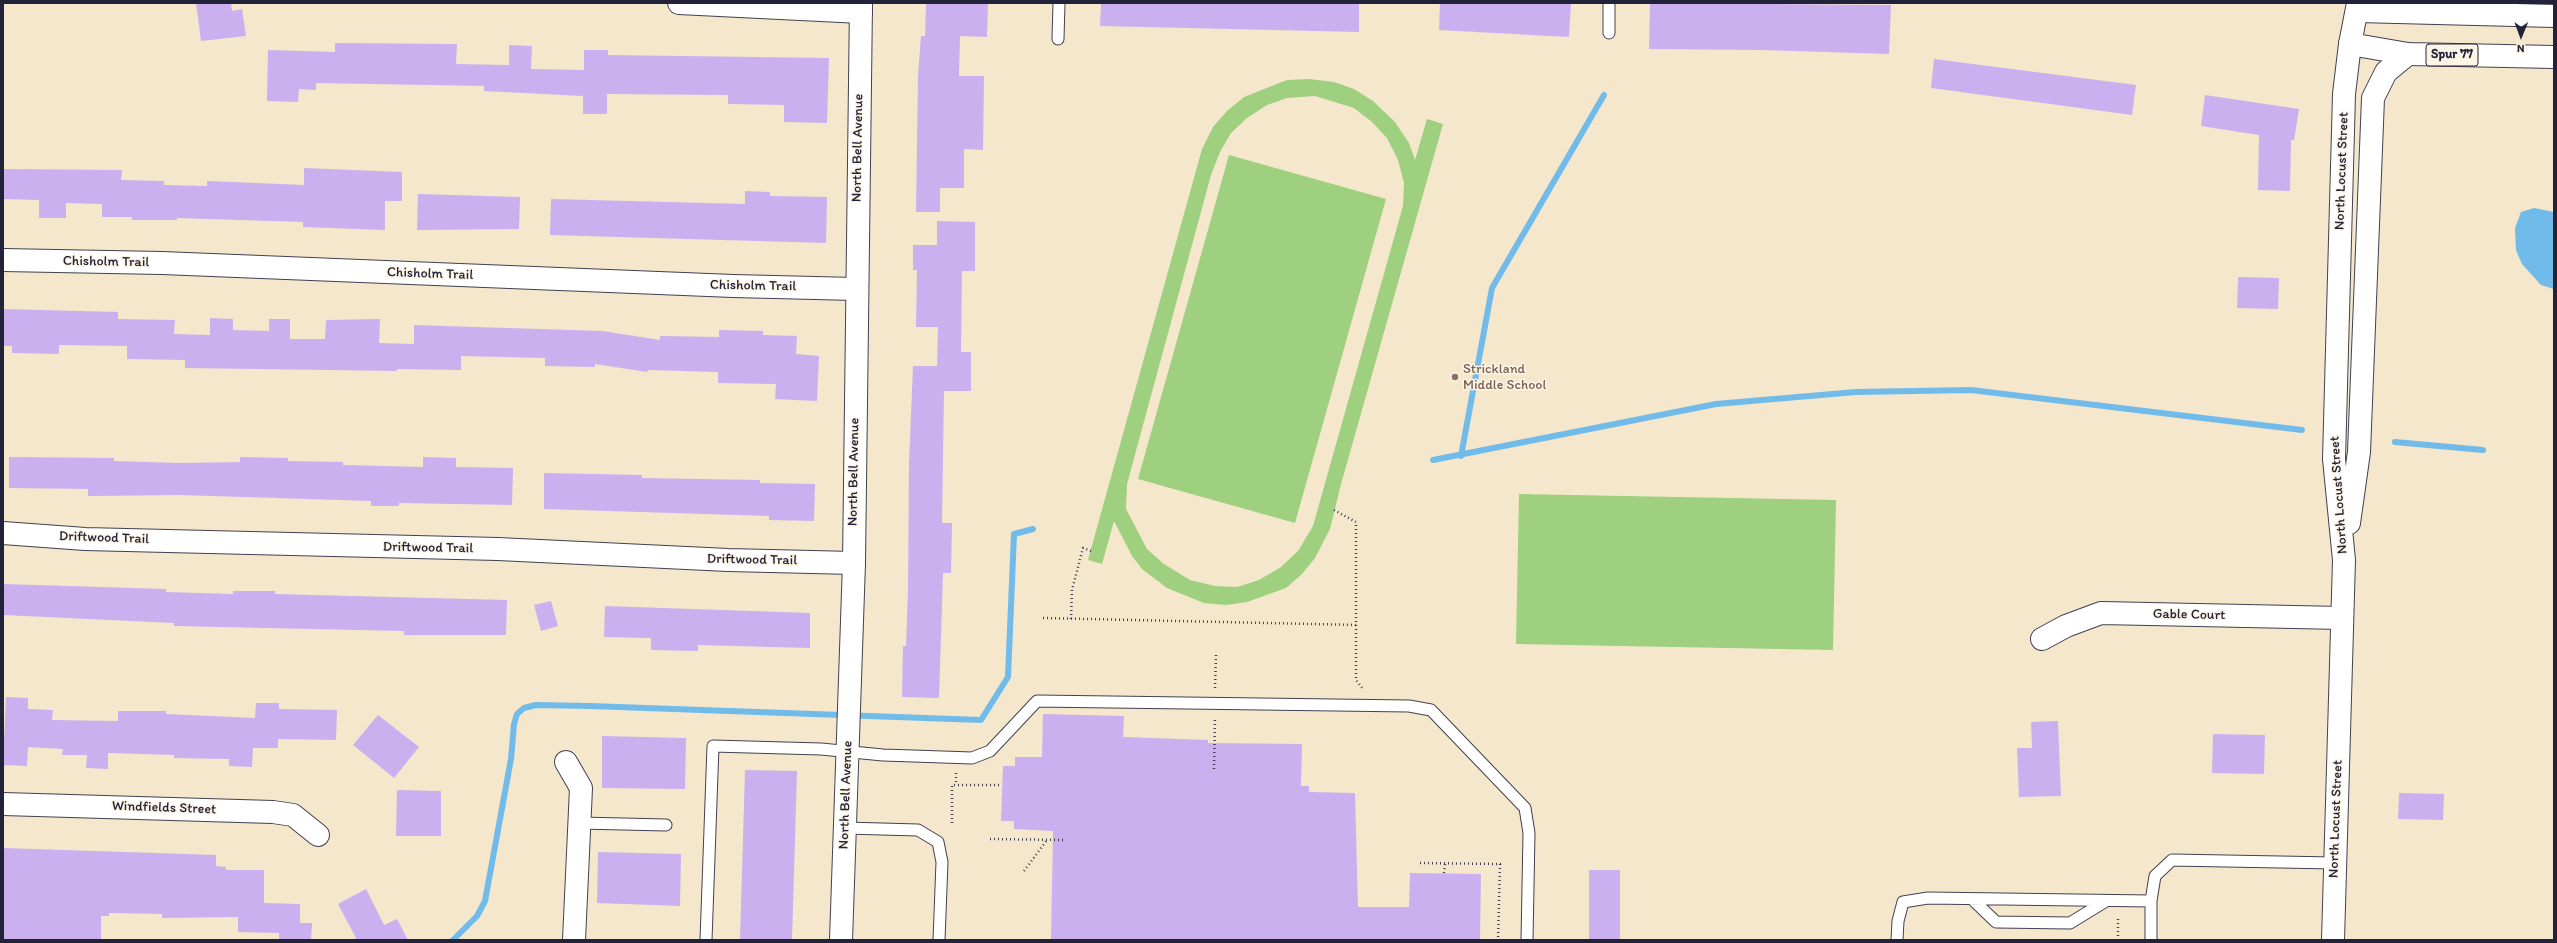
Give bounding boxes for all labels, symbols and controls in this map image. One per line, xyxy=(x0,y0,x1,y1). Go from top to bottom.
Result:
north arrow xyxy=(2501,16,2541,56)
text: N xyxy=(2517,42,2525,55)
road number: Spur 77 xyxy=(2426,44,2478,66)
street label: North Bell Avenue xyxy=(849,94,867,202)
street label: North Locust Street xyxy=(2332,112,2352,230)
street label: Chisholm Trail xyxy=(63,253,149,271)
street label: Chisholm Trail xyxy=(386,264,474,284)
street label: Chisholm Trail xyxy=(710,277,796,295)
place label: Strickland Middle School xyxy=(1463,361,1546,394)
marker: Strickland Middle School xyxy=(1450,372,1460,382)
street label: North Bell Avenue xyxy=(845,418,863,526)
street label: North Locust Street xyxy=(2327,436,2351,554)
street label: Driftwood Trail xyxy=(59,528,149,548)
street label: Driftwood Trail xyxy=(383,539,473,557)
street label: Driftwood Trail xyxy=(707,551,797,569)
street label: Gable Court xyxy=(2153,606,2225,624)
street label: North Bell Avenue xyxy=(836,740,856,850)
street label: North Locust Street xyxy=(2326,760,2346,878)
street label: Windfields Street xyxy=(111,798,217,818)

